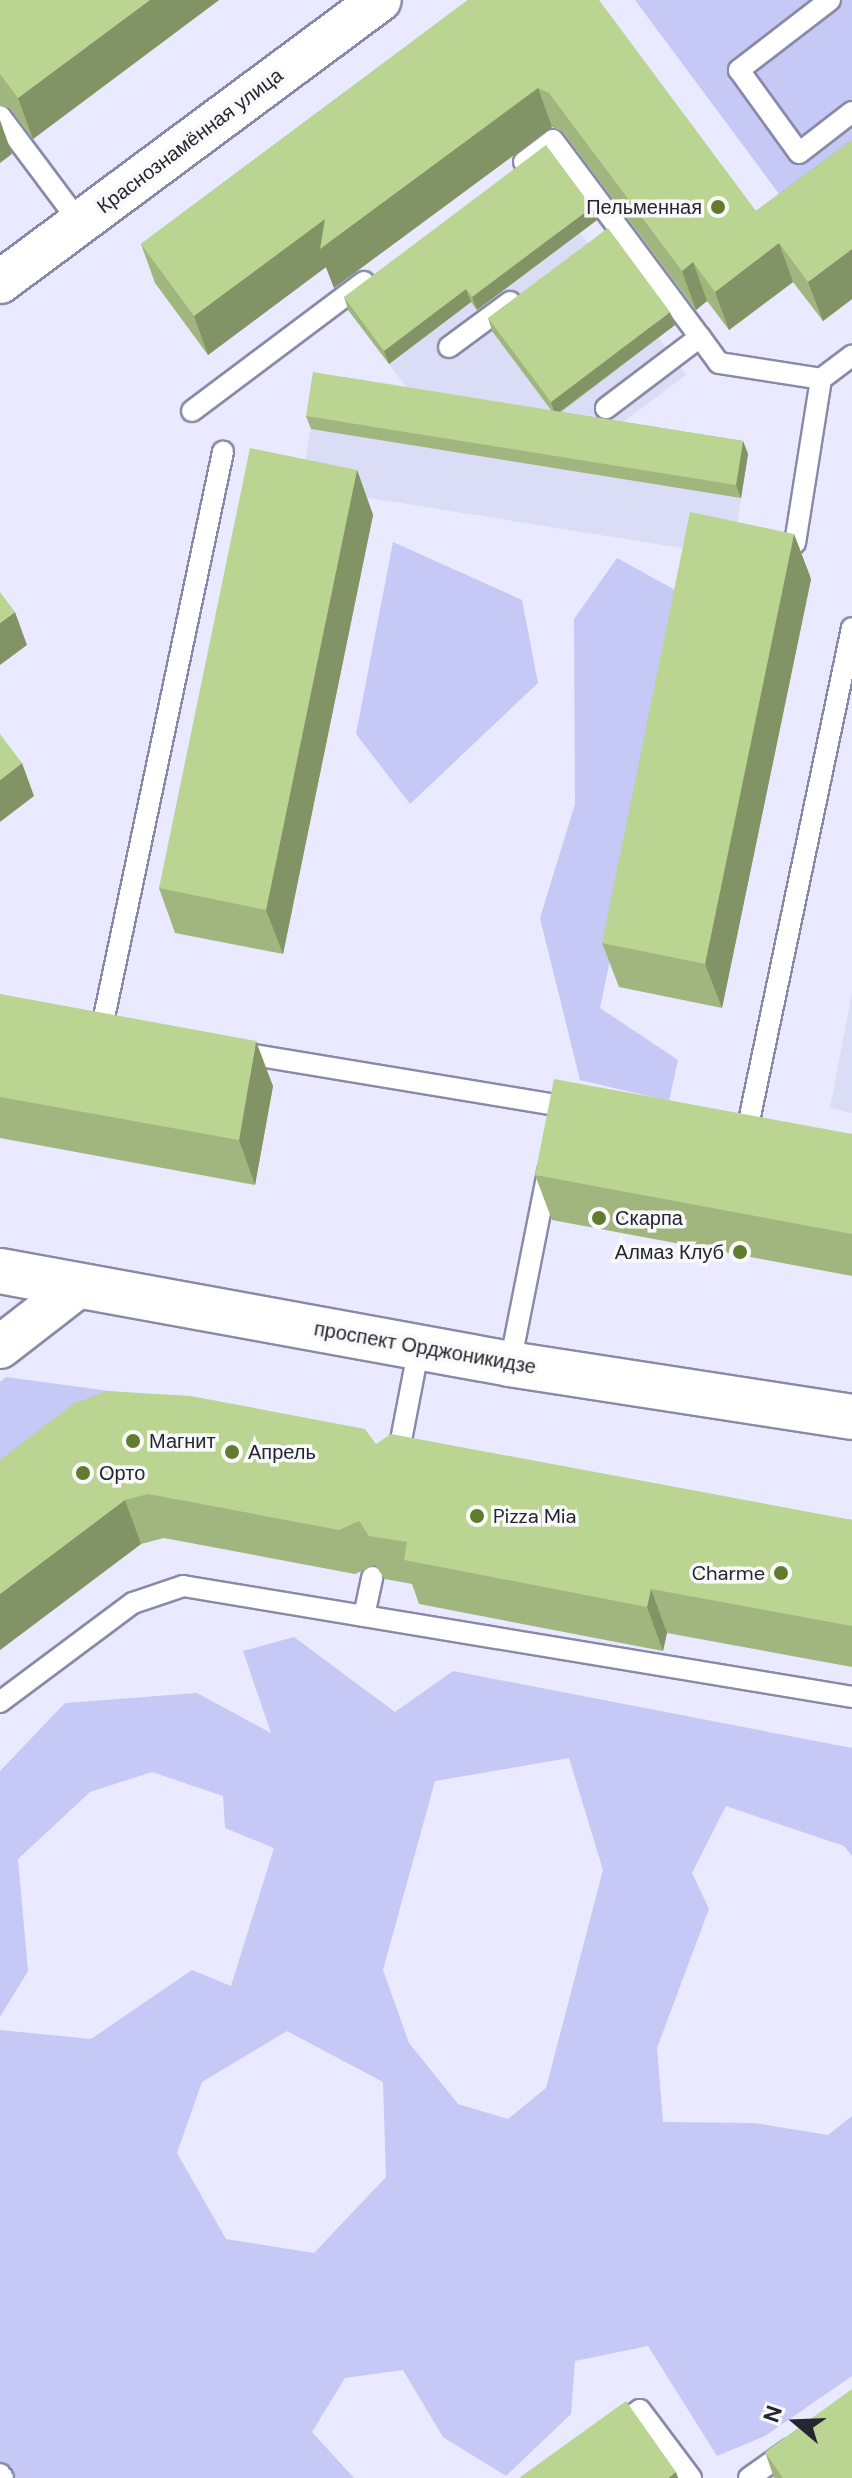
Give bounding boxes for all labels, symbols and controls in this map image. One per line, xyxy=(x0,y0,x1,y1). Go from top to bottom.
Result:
street label: Краснознамённая улица xyxy=(92,63,288,219)
place label: Пельменная xyxy=(586,195,702,219)
marker: Пельменная xyxy=(709,198,727,216)
place label: Скарпа xyxy=(615,1206,683,1230)
marker: Скарпа xyxy=(590,1209,608,1227)
place label: Алмаз Клуб xyxy=(615,1240,724,1264)
marker: Алмаз Клуб xyxy=(731,1243,749,1261)
street label: проспект Орджоникидзе xyxy=(312,1317,538,1379)
place label: Магнит xyxy=(149,1429,216,1453)
marker: Магнит xyxy=(124,1432,142,1450)
place label: Апрель xyxy=(248,1440,316,1464)
marker: Апрель xyxy=(223,1443,241,1461)
place label: Орто xyxy=(99,1461,145,1485)
marker: Орто xyxy=(74,1464,92,1482)
place label: Pizza Mia xyxy=(493,1504,576,1528)
marker: Pizza Mia xyxy=(468,1507,486,1525)
place label: Charme xyxy=(692,1561,765,1585)
marker: Charme xyxy=(772,1564,790,1582)
north arrow xyxy=(756,2382,836,2462)
text: N xyxy=(757,2402,789,2426)

